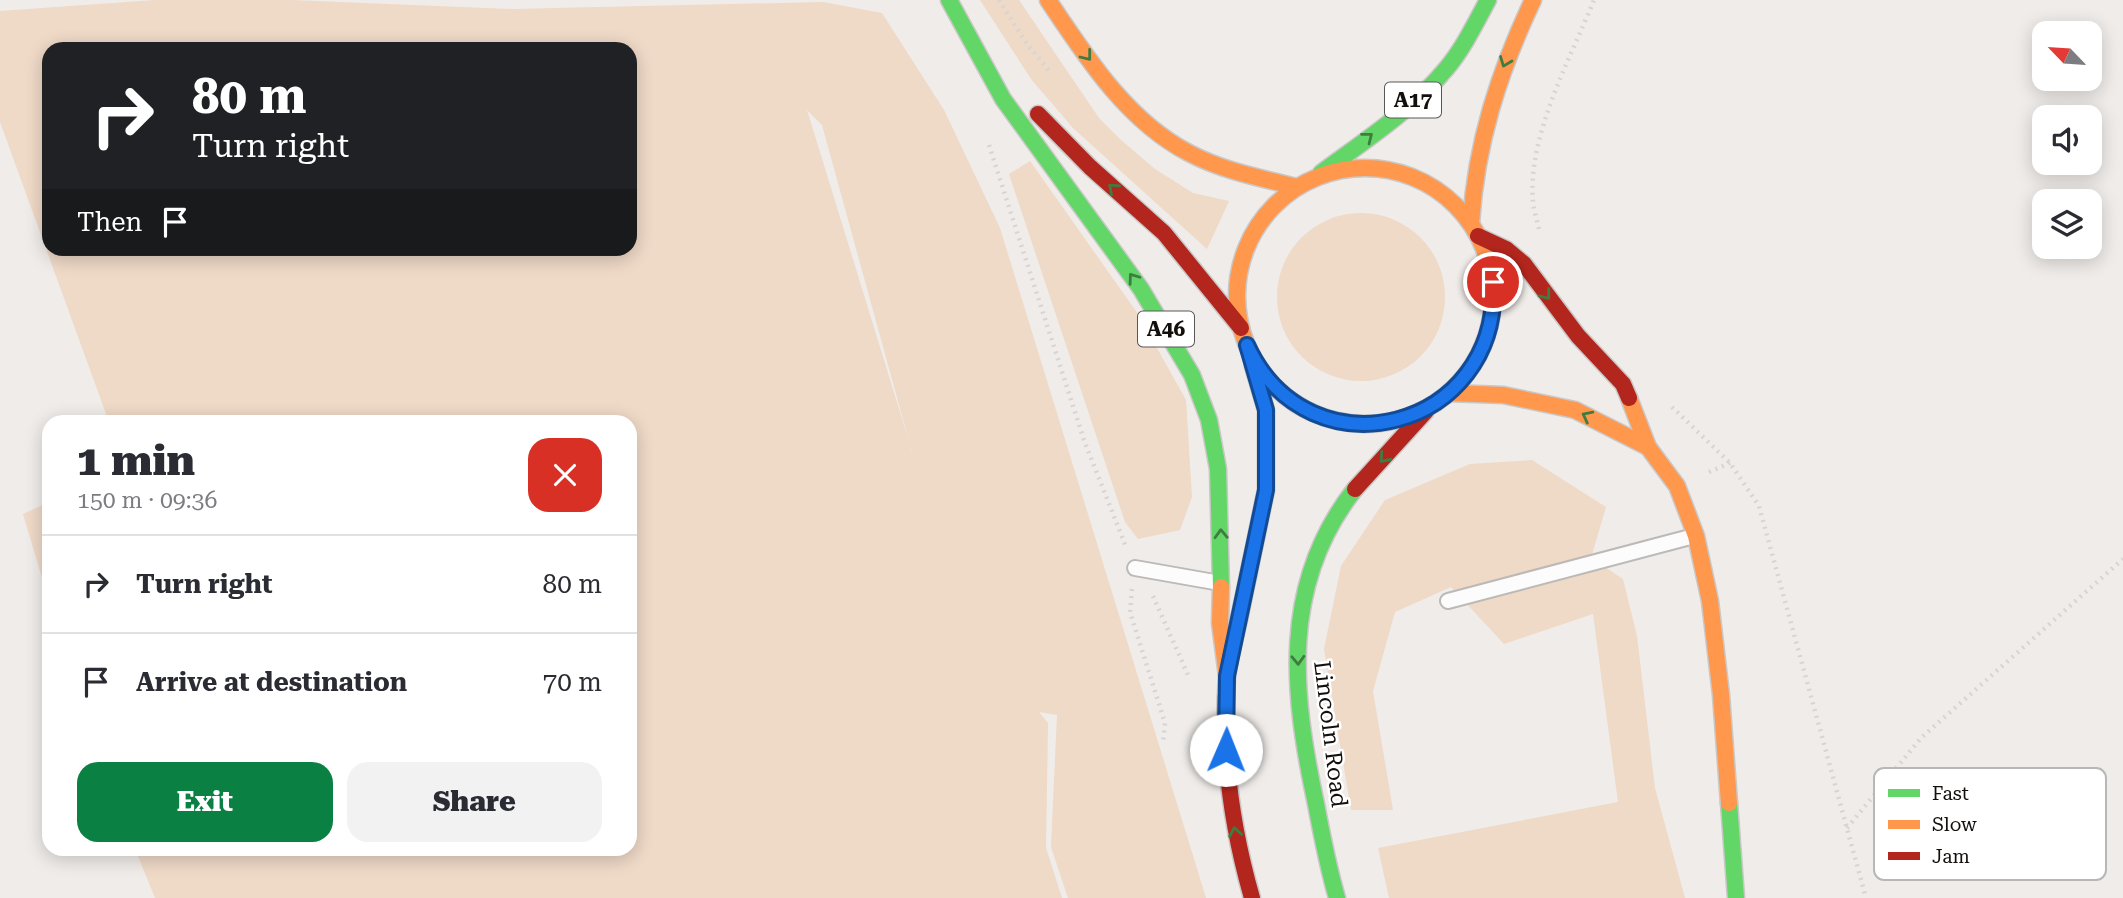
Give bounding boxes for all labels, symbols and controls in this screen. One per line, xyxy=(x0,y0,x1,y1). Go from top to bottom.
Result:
north arrow xyxy=(2032,21,2102,91)
map controls xyxy=(2032,21,2102,259)
one-way arrow xyxy=(1079,48,1091,61)
one-way arrow xyxy=(1500,56,1514,68)
text: 80 m xyxy=(192,68,307,125)
icon: right xyxy=(77,70,168,161)
road number: A17 xyxy=(1385,82,1441,118)
button: sound xyxy=(2032,105,2102,175)
text: Turn right xyxy=(192,127,349,165)
one-way arrow xyxy=(1361,132,1373,145)
one-way arrow xyxy=(1108,183,1121,196)
button: layers xyxy=(2032,189,2102,259)
icon: arrive xyxy=(156,203,194,241)
text: Then xyxy=(77,207,142,237)
pin xyxy=(1463,252,1523,312)
icon: arrive xyxy=(1474,263,1512,301)
one-way arrow xyxy=(1129,274,1142,286)
one-way arrow xyxy=(1538,288,1550,300)
road number: A46 xyxy=(1138,312,1194,346)
one-way arrow xyxy=(1582,411,1594,425)
text: 1 min xyxy=(77,436,195,485)
button: close xyxy=(528,438,602,512)
one-way arrow xyxy=(1380,449,1393,462)
text: 150 m · 09:36 xyxy=(77,487,217,514)
one-way arrow xyxy=(1214,529,1229,540)
icon: right xyxy=(77,565,115,603)
text: Turn right xyxy=(136,569,272,599)
text: 80 m xyxy=(543,569,602,599)
one-way arrow xyxy=(1291,655,1306,666)
street label: Lincoln Road xyxy=(1308,659,1353,809)
icon: arrive xyxy=(77,663,115,701)
text: Arrive at destination xyxy=(136,667,407,697)
text: 70 m xyxy=(543,667,602,697)
position arrow xyxy=(1189,713,1263,787)
button: Exit xyxy=(77,762,333,842)
button: Share xyxy=(347,762,602,842)
legend xyxy=(1874,768,2106,880)
text: Fast xyxy=(1932,782,1969,805)
text: Slow xyxy=(1932,813,1977,836)
one-way arrow xyxy=(1228,826,1243,838)
text: Jam xyxy=(1932,845,1970,868)

